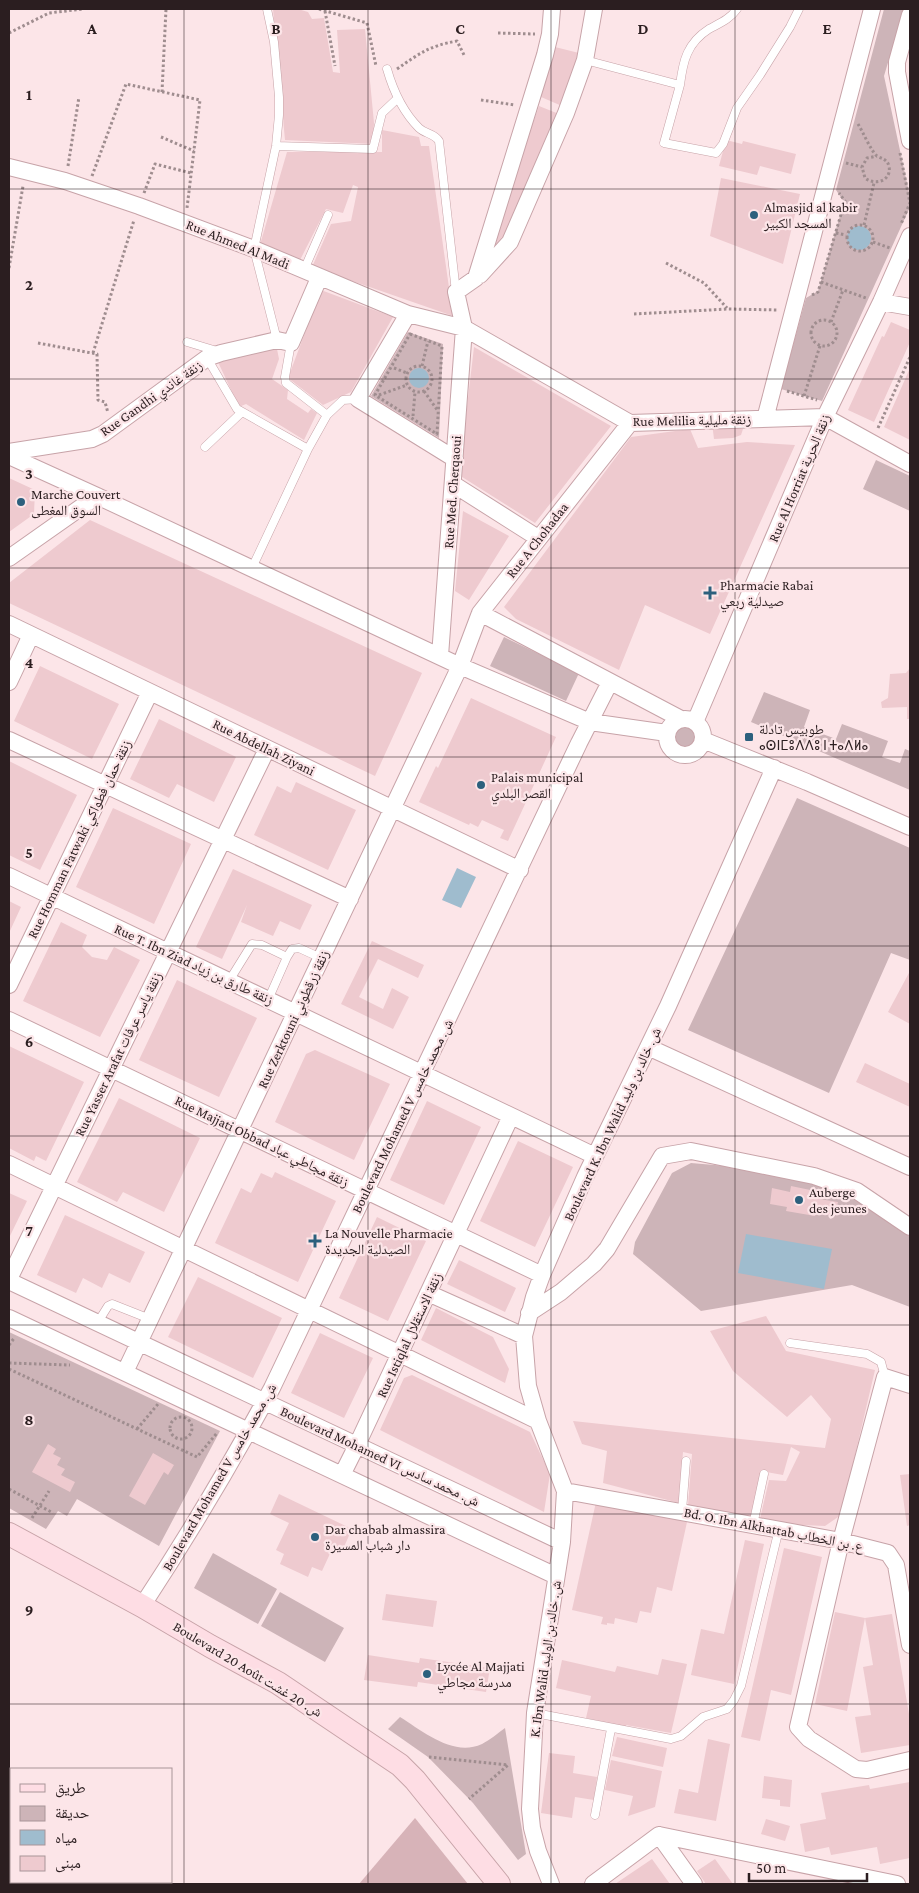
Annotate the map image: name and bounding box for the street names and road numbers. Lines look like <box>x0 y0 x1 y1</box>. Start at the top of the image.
street label: Rue Ahmed Al Madi <box>184 216 292 272</box>
street label: Rue Gandhi زنقة غاندي <box>97 357 207 442</box>
street label: Rue Melilia زنقة مليلية <box>633 411 751 430</box>
street label: Rue Al Horriat زنقة الحرية <box>765 412 834 545</box>
street label: Rue Med. Cherqaoui <box>440 435 464 549</box>
street label: Rue A Chohadaa <box>503 499 572 581</box>
street label: Rue Abdellah Ziyani <box>210 715 318 779</box>
street label: Rue Homman Fatwaki زنقة حمان فطواكي <box>24 737 137 942</box>
street label: Rue T. Ibn Ziad زنقة طارق بن زياد <box>112 920 276 1009</box>
street label: Rue Zerktouni زنقة زرقطوني <box>254 947 335 1092</box>
street label: Rue Yasser Arafat زنقة ياسر عرفات <box>71 969 166 1139</box>
street label: Boulevard Mohamed V ش. محمد خامس <box>348 1016 457 1216</box>
street label: Boulevard K. Ibn Walid ش. خالد بن وليد <box>560 1025 665 1224</box>
street label: Rue Majjati Obbad زنقة مجاطي عباد <box>171 1092 351 1193</box>
street label: Rue Istiqlal زنقة الاستقلال <box>373 1270 446 1401</box>
street label: Boulevard Mohamed V ش. محمد خامس <box>159 1380 280 1574</box>
street label: Boulevard Mohamed VI ش. محمد سادس <box>278 1403 482 1510</box>
street label: Bd. O. Ibn Alkhattab ع. بن الخطاب <box>682 1504 866 1556</box>
street label: K. Ibn Walid ش. خالد بن الوليد <box>526 1579 565 1739</box>
street label: Boulevard 20 Août ش. 20 غشت <box>170 1618 325 1721</box>

